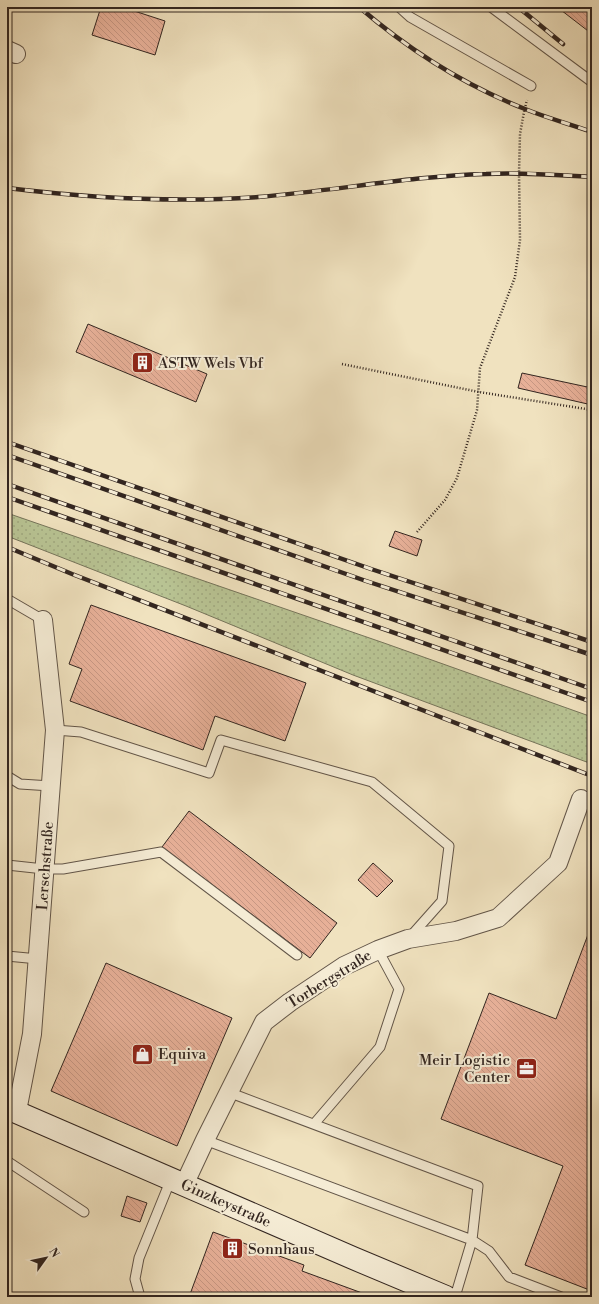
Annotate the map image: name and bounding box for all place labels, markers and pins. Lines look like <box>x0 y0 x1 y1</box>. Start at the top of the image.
building icon: ASTW Wels Vbf <box>129 350 155 376</box>
place label: ASTW Wels Vbf <box>157 354 264 373</box>
shop icon: Equiva <box>129 1041 155 1067</box>
place label: Equiva <box>158 1045 207 1064</box>
place label: Meir Logistic Center <box>419 1051 511 1087</box>
office icon: Meir Logistic Center <box>513 1056 539 1082</box>
building icon: Sonnhaus <box>220 1236 246 1262</box>
place label: Sonnhaus <box>248 1240 315 1259</box>

